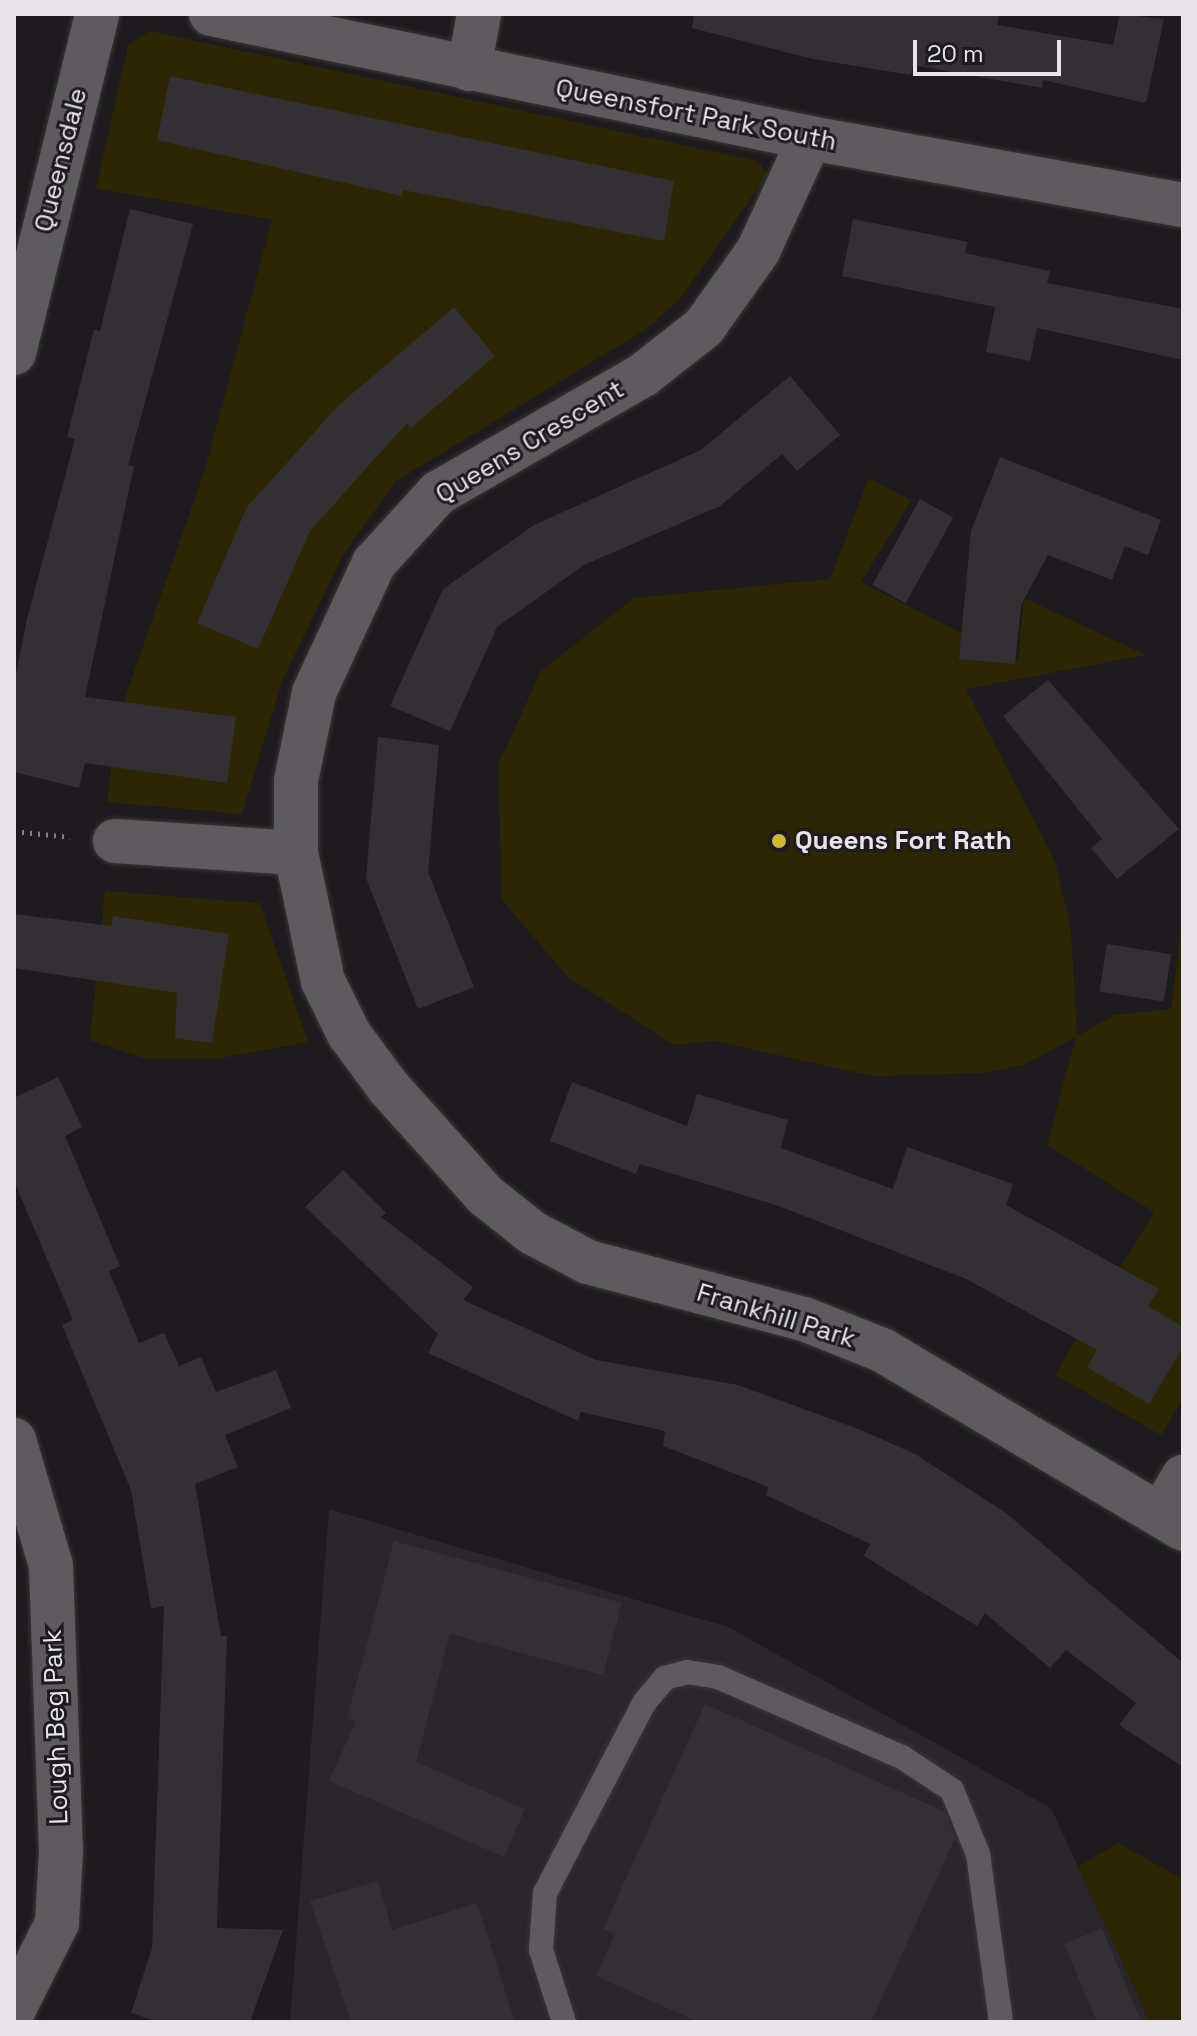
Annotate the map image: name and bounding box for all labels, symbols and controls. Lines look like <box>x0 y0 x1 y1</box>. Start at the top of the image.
scale bar <box>917 24 1065 74</box>
text: 20 m <box>927 38 984 69</box>
street label: Queensfort Park South <box>553 72 839 158</box>
street label: Queensdale <box>28 85 94 235</box>
street label: Queens Crescent <box>430 374 630 510</box>
place label: Queens Fort Rath <box>795 825 1012 857</box>
marker: Queens Fort Rath <box>770 832 788 850</box>
street label: Frankhill Park <box>693 1277 859 1355</box>
street label: Lough Beg Park <box>37 1629 75 1825</box>

